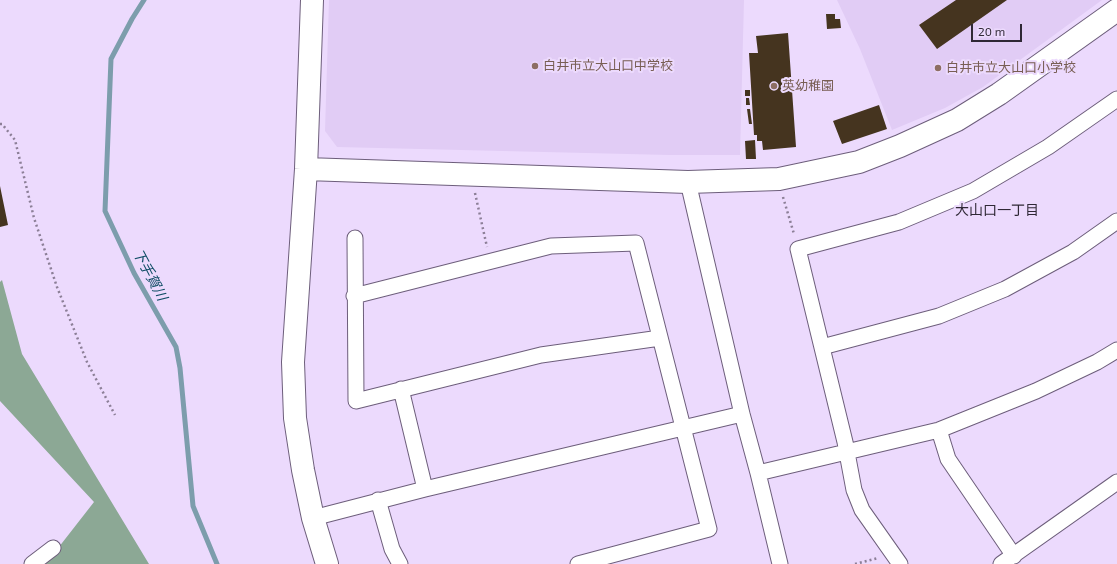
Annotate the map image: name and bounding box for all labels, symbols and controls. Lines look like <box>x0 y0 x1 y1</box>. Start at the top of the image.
scale bar <box>973 16 1024 42</box>
text: 20 m <box>978 24 1005 38</box>
place label: 白井市立大山口中学校 <box>543 58 673 74</box>
place label: 白井市立大山口小学校 <box>946 60 1076 76</box>
marker: 白井市立大山口中学校 <box>530 61 540 71</box>
marker: 白井市立大山口小学校 <box>933 63 943 73</box>
place label: 英幼稚園 <box>782 78 834 94</box>
marker: 英幼稚園 <box>769 81 779 91</box>
district label: 大山口一丁目 <box>955 202 1039 218</box>
water label: 下手賀川 <box>129 246 171 304</box>

